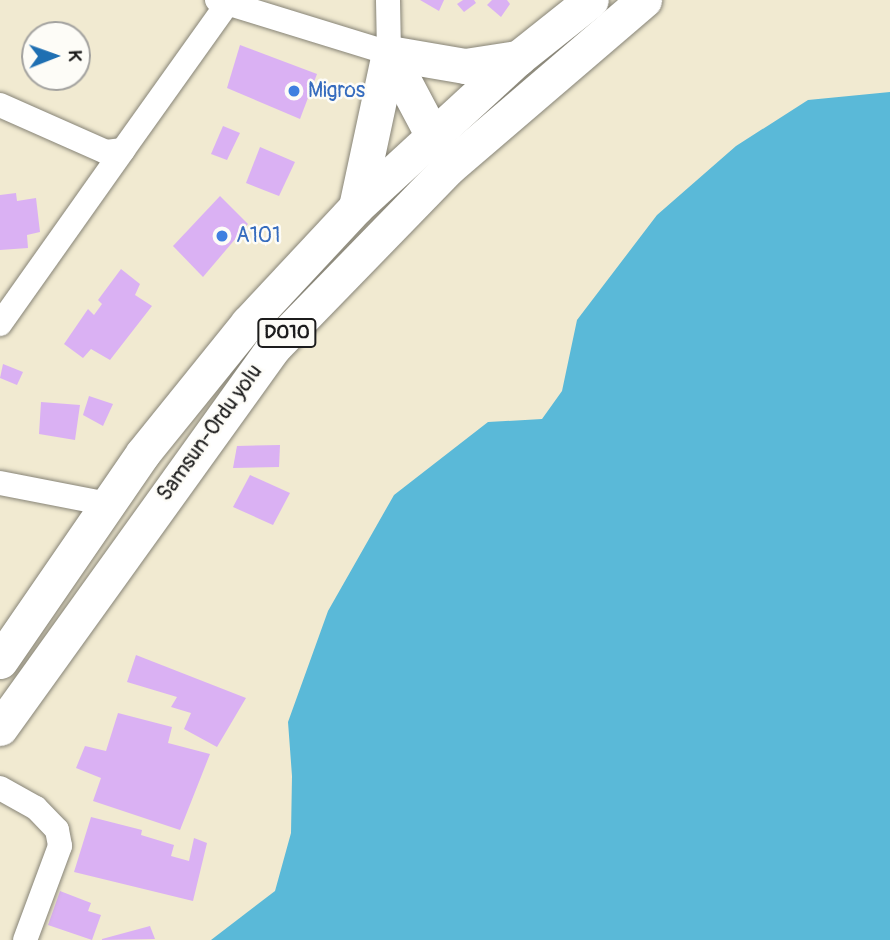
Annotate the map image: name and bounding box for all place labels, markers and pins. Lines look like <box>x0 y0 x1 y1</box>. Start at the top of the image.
place label: Migros <box>308 78 365 104</box>
marker: Migros <box>286 83 302 99</box>
place label: A101 <box>236 223 280 249</box>
marker: A101 <box>214 228 230 244</box>

